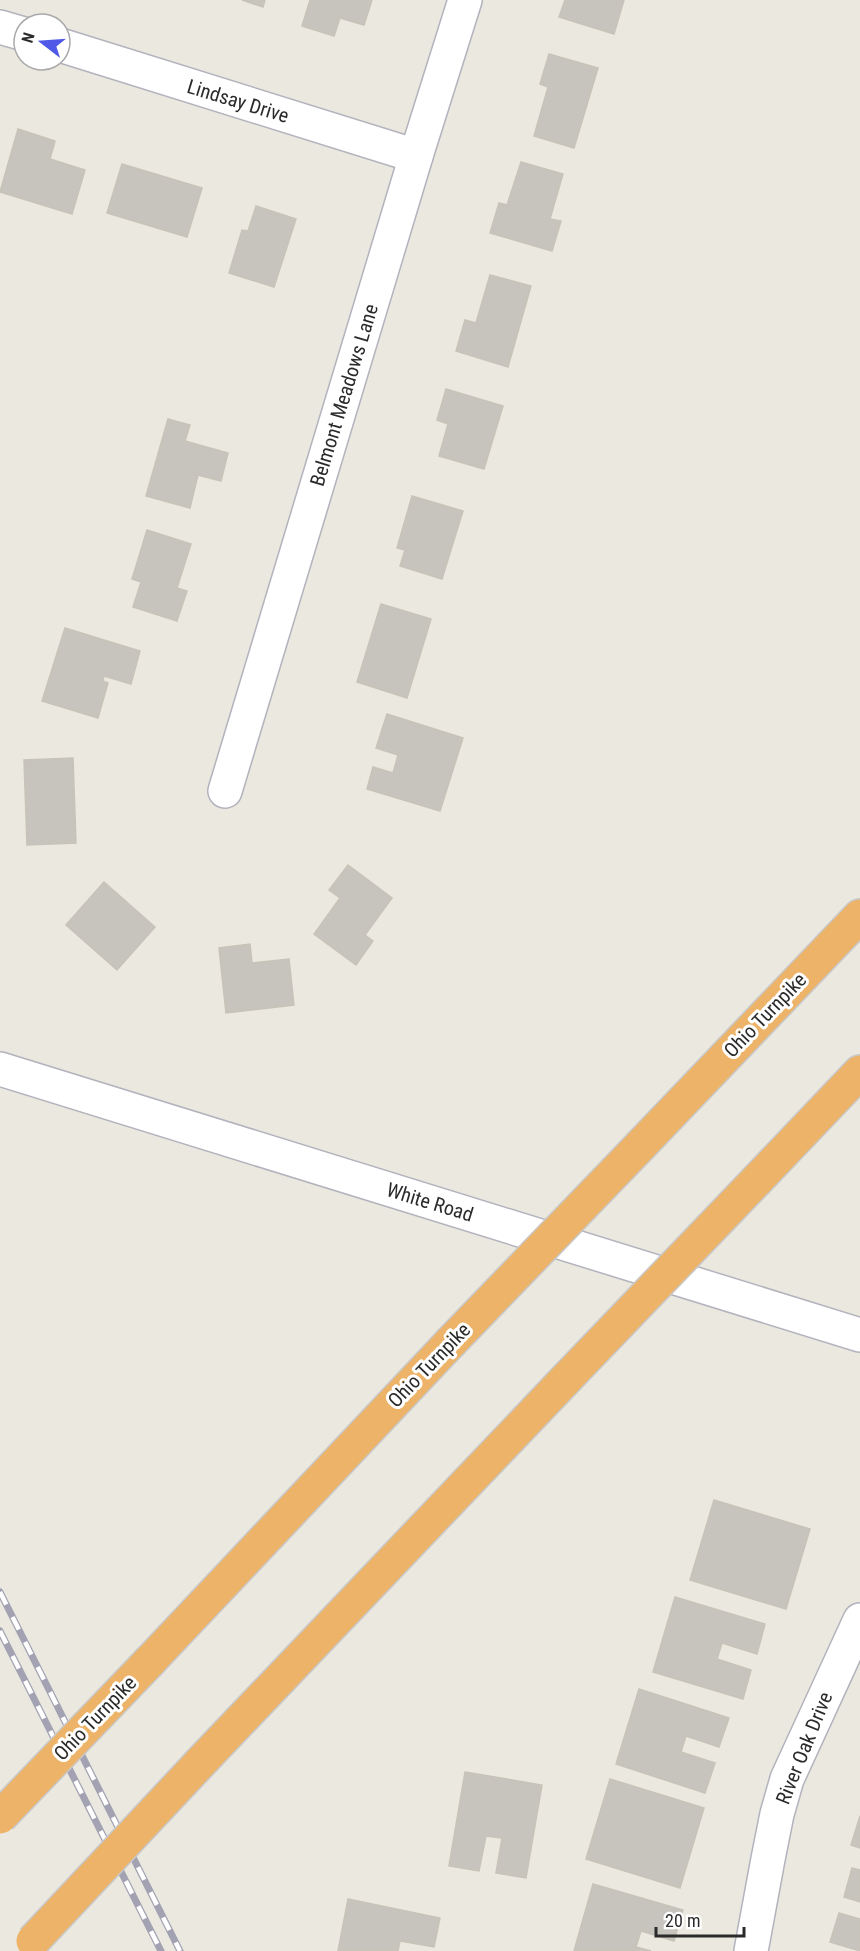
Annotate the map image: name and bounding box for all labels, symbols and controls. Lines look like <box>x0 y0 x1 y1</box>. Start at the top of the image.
north arrow <box>12 12 72 72</box>
text: N <box>18 30 39 45</box>
street label: Lindsay Drive <box>184 74 292 128</box>
street label: Belmont Meadows Lane <box>305 301 383 489</box>
street label: Ohio Turnpike <box>719 968 811 1062</box>
street label: White Road <box>384 1177 476 1227</box>
street label: Ohio Turnpike <box>383 1318 475 1412</box>
street label: Ohio Turnpike <box>49 1671 141 1765</box>
street label: River Oak Drive <box>771 1688 837 1808</box>
scale bar <box>656 1900 744 1938</box>
text: 20 m <box>665 1910 700 1931</box>

